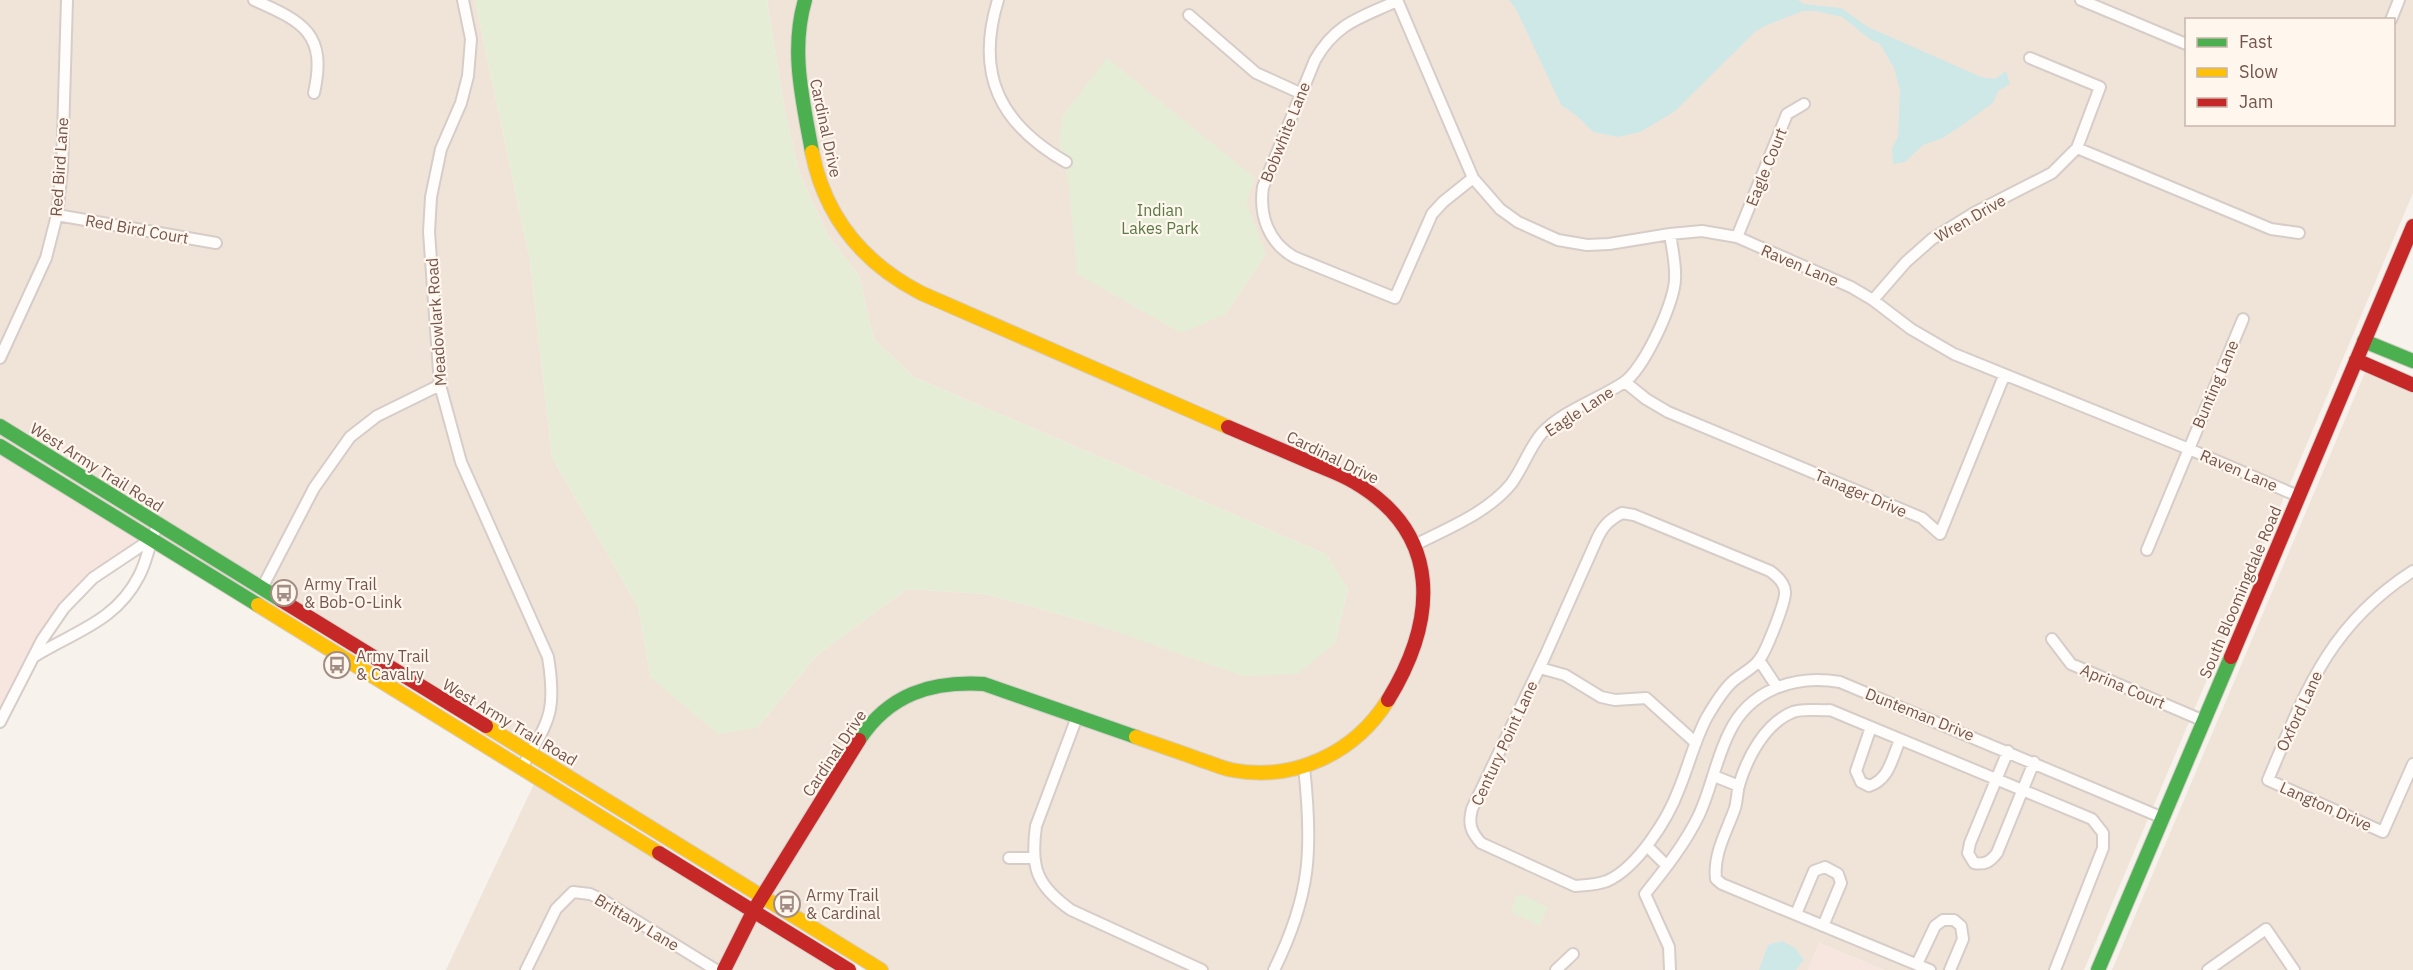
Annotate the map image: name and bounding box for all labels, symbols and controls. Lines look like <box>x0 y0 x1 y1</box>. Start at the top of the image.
legend <box>2185 18 2395 126</box>
text: Fast <box>2239 30 2273 53</box>
text: Slow <box>2239 60 2278 83</box>
street label: Cardinal Drive <box>806 77 846 179</box>
street label: Bobwhite Lane <box>1256 79 1314 185</box>
text: Jam <box>2239 90 2274 113</box>
street label: Red Bird Lane <box>46 116 72 217</box>
street label: Eagle Court <box>1741 125 1791 209</box>
street label: Wren Drive <box>1931 190 2009 246</box>
park label: Indian Lakes Park <box>1121 200 1199 238</box>
street label: Red Bird Court <box>84 210 190 248</box>
street label: Raven Lane <box>1758 240 1842 290</box>
street label: Meadowlark Road <box>422 257 450 387</box>
street label: Bunting Lane <box>2187 337 2243 431</box>
street label: Eagle Lane <box>1541 381 1617 441</box>
street label: West Army Trail Road <box>27 418 167 516</box>
street label: Cardinal Drive <box>1283 426 1383 488</box>
street label: Raven Lane <box>2197 445 2281 495</box>
street label: Tanager Drive <box>1812 465 1910 521</box>
street label: South Bloomingdale Road <box>2195 503 2285 681</box>
place label: Army Trail & Bob-O-Link <box>304 574 402 612</box>
bus stop icon: Army Trail & Bob-O-Link <box>269 578 299 608</box>
place label: Army Trail & Cavalry <box>356 646 429 684</box>
bus stop icon: Army Trail & Cavalry <box>322 650 352 680</box>
street label: Aprina Court <box>2078 659 2168 713</box>
street label: Oxford Lane <box>2272 667 2326 755</box>
street label: West Army Trail Road <box>439 674 581 770</box>
street label: Century Point Lane <box>1466 677 1542 809</box>
street label: Dunteman Drive <box>1863 683 1978 745</box>
street label: Cardinal Drive <box>798 706 870 800</box>
street label: Langton Drive <box>2277 777 2375 835</box>
place label: Army Trail & Cardinal <box>806 885 880 923</box>
street label: Brittany Lane <box>591 889 683 955</box>
bus stop icon: Army Trail & Cardinal <box>772 889 802 919</box>

